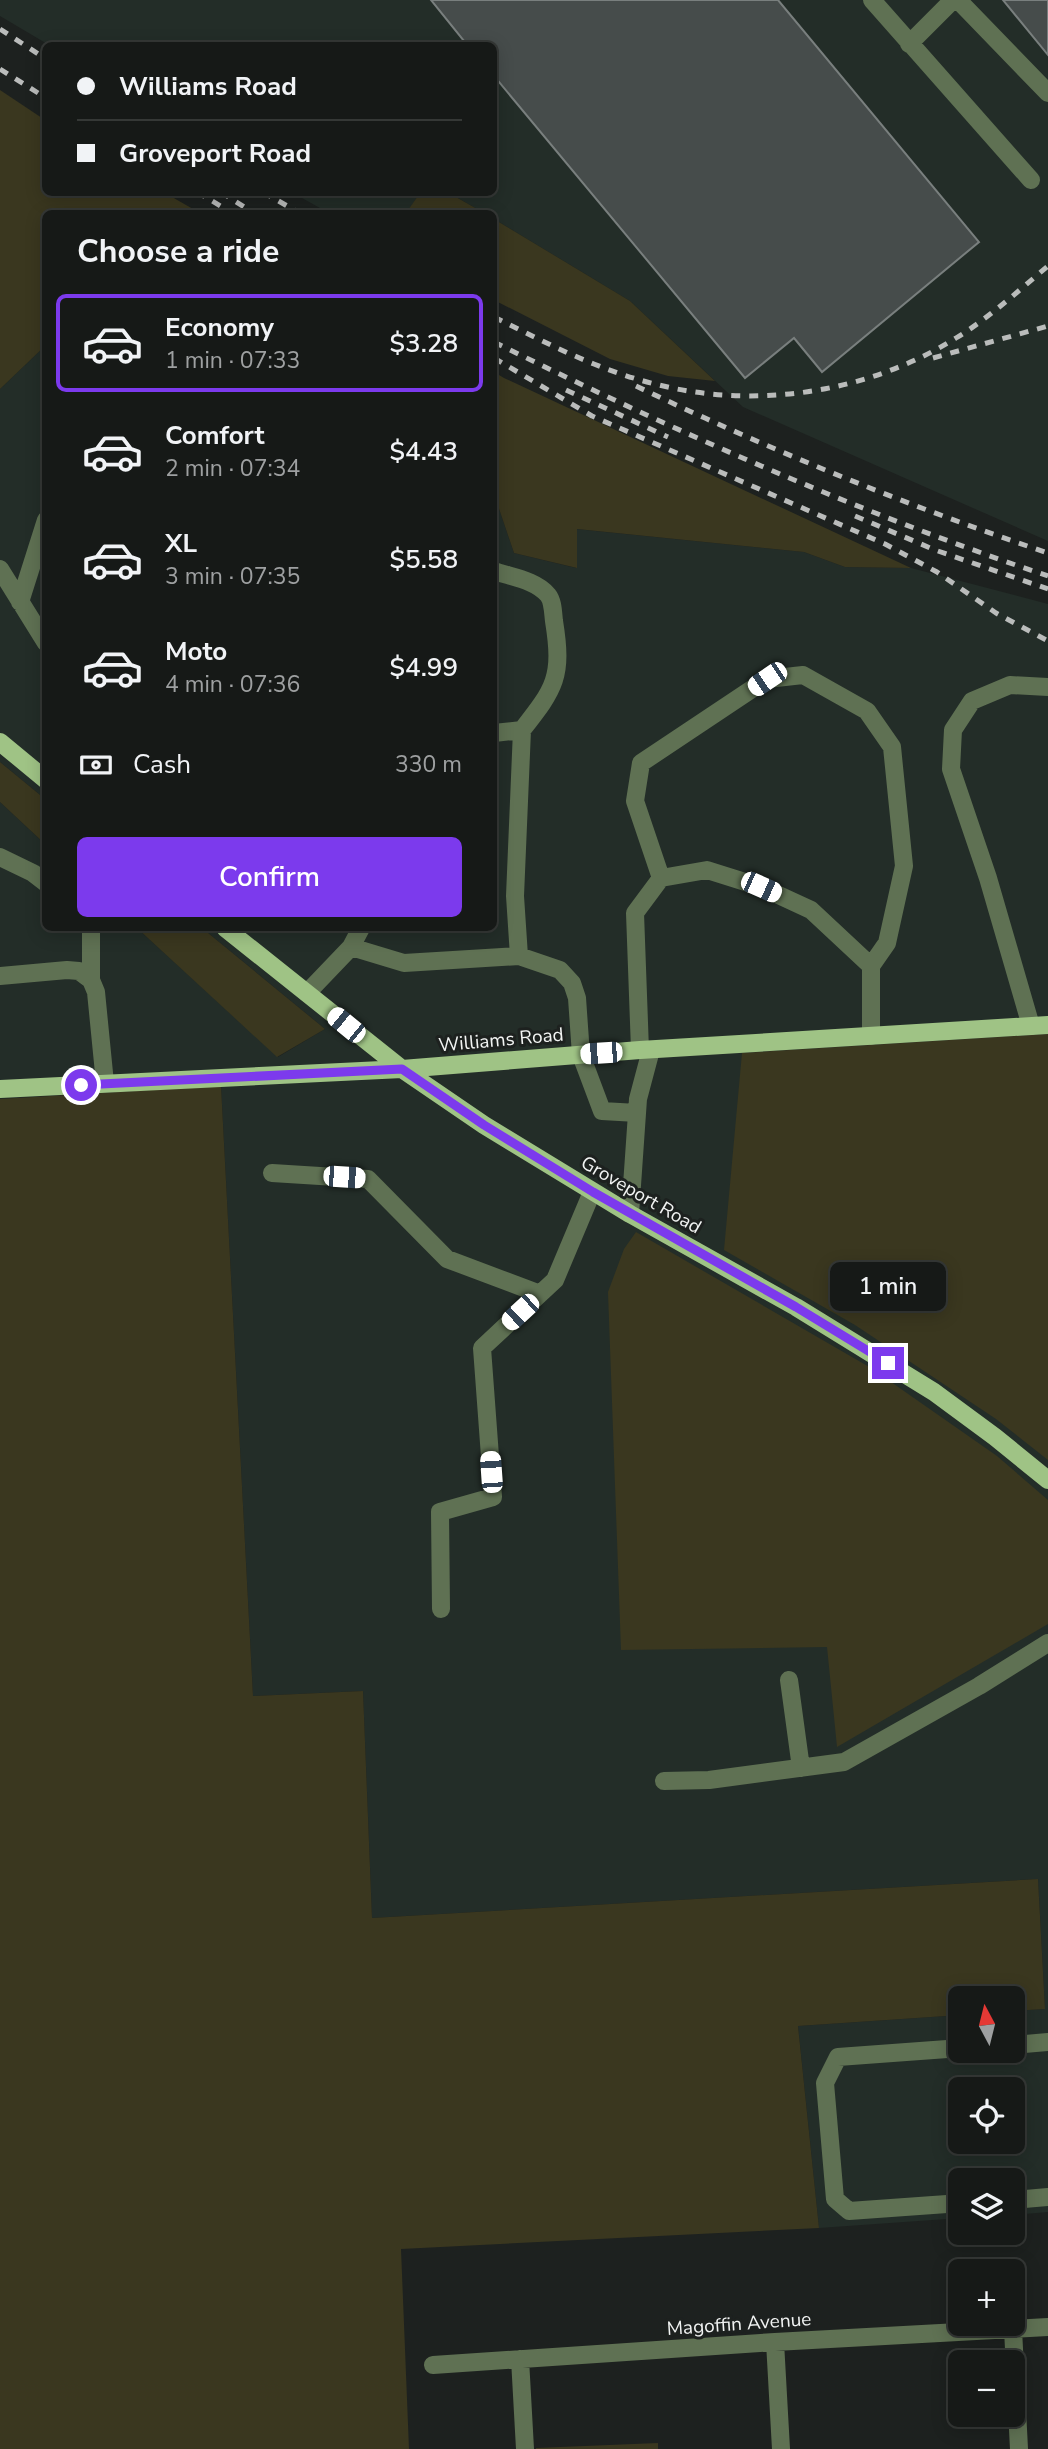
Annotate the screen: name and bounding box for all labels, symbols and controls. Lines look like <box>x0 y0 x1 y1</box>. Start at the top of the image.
text: Williams Road <box>119 69 297 104</box>
text: Groveport Road <box>119 136 311 171</box>
text: Choose a ride <box>77 230 279 273</box>
text: Economy <box>165 310 274 345</box>
icon: car <box>81 312 144 375</box>
text: $3.28 <box>389 326 458 361</box>
text: 1 min · 07:33 <box>165 345 300 376</box>
text: Comfort <box>165 418 265 453</box>
icon: car <box>81 420 144 483</box>
text: $4.43 <box>389 434 458 469</box>
text: 2 min · 07:34 <box>165 453 300 484</box>
text: XL <box>165 526 197 561</box>
icon: car <box>81 528 144 591</box>
text: $5.58 <box>389 542 458 577</box>
text: 3 min · 07:35 <box>165 561 300 592</box>
text: Moto <box>165 634 227 669</box>
icon: car <box>81 636 144 699</box>
text: $4.99 <box>389 650 458 685</box>
car <box>744 659 791 699</box>
text: 4 min · 07:36 <box>165 669 300 700</box>
icon: cash <box>77 746 115 784</box>
text: Cash <box>133 747 191 782</box>
text: 330 m <box>395 749 462 780</box>
button: Confirm <box>77 837 462 917</box>
car <box>738 869 785 905</box>
car <box>324 1004 369 1046</box>
street label: Williams Road <box>437 1022 565 1058</box>
car <box>580 1041 623 1065</box>
route start <box>65 1069 97 1101</box>
street label: Groveport Road <box>576 1150 706 1240</box>
car <box>323 1165 366 1189</box>
callout: 1 min <box>830 1262 946 1310</box>
text: 1 min <box>859 1271 917 1302</box>
car <box>498 1290 543 1334</box>
route end <box>872 1347 904 1379</box>
car <box>480 1450 503 1494</box>
north arrow <box>948 1986 1026 2063</box>
map controls <box>948 1986 1025 2427</box>
button: locate <box>948 2077 1025 2154</box>
button: layers <box>948 2168 1025 2245</box>
button: + <box>948 2259 1025 2336</box>
street label: Magoffin Avenue <box>666 2306 812 2342</box>
button: − <box>948 2350 1025 2427</box>

